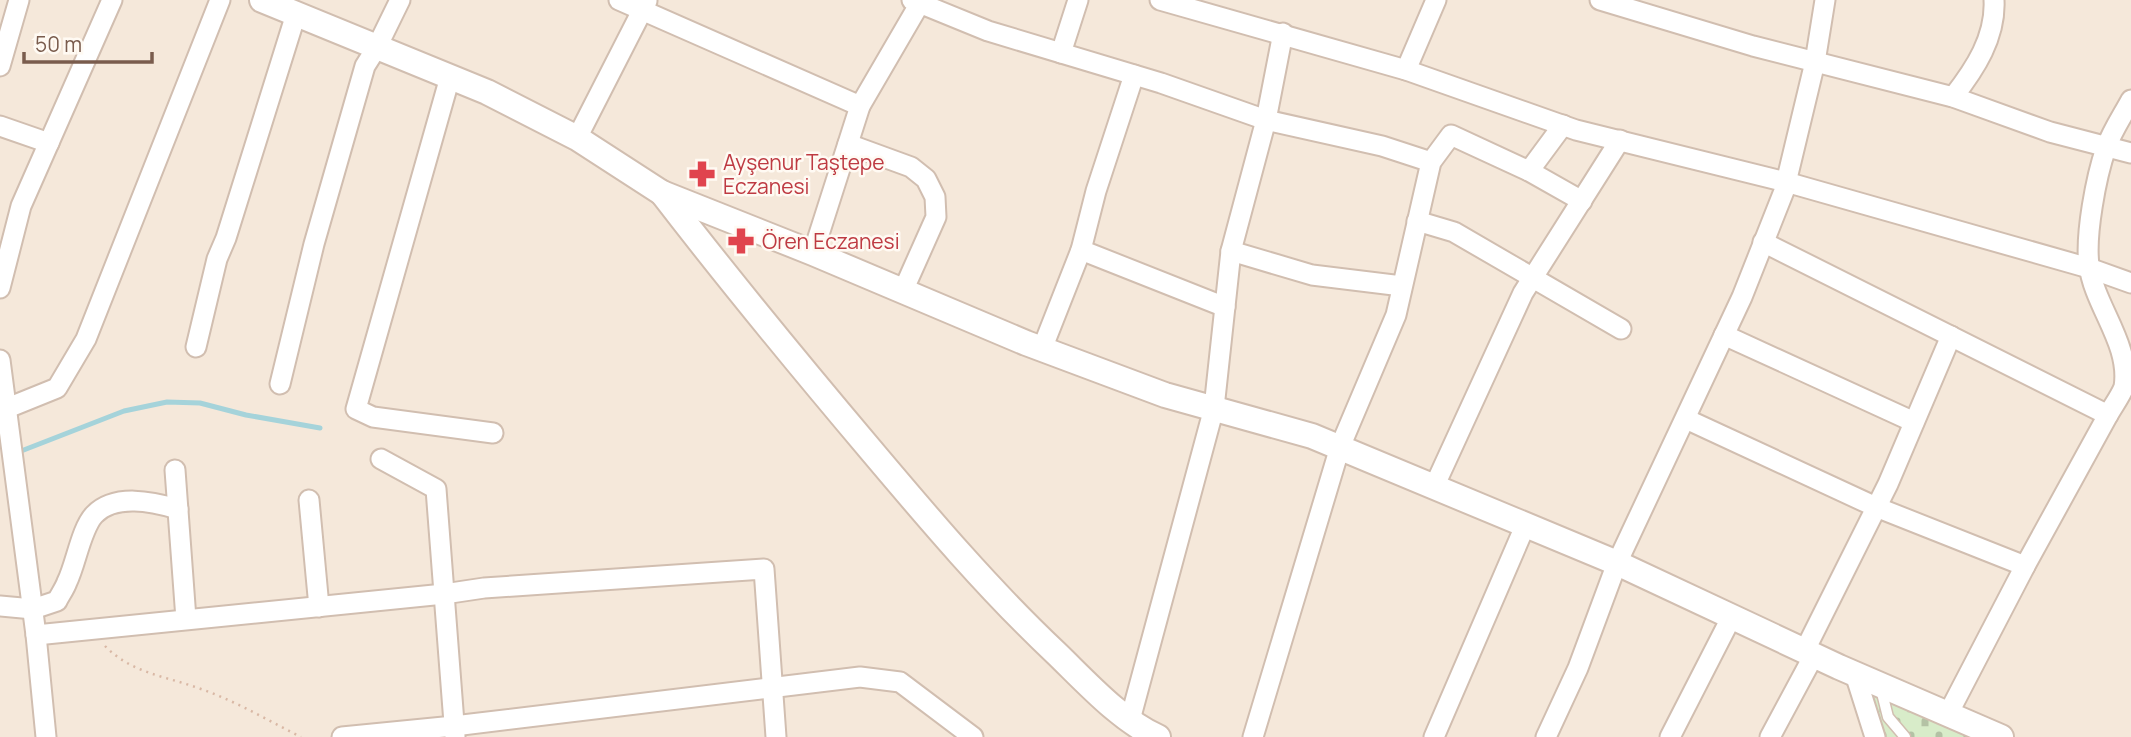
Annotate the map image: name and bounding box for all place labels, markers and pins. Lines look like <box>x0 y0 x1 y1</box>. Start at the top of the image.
place label: Ayşenur Taştepe Eczanesi <box>723 148 884 200</box>
pharmacy icon: Ayşenur Taştepe Eczanesi <box>687 159 717 189</box>
pharmacy icon: Ören Eczanesi <box>726 226 756 256</box>
place label: Ören Eczanesi <box>762 227 900 255</box>

